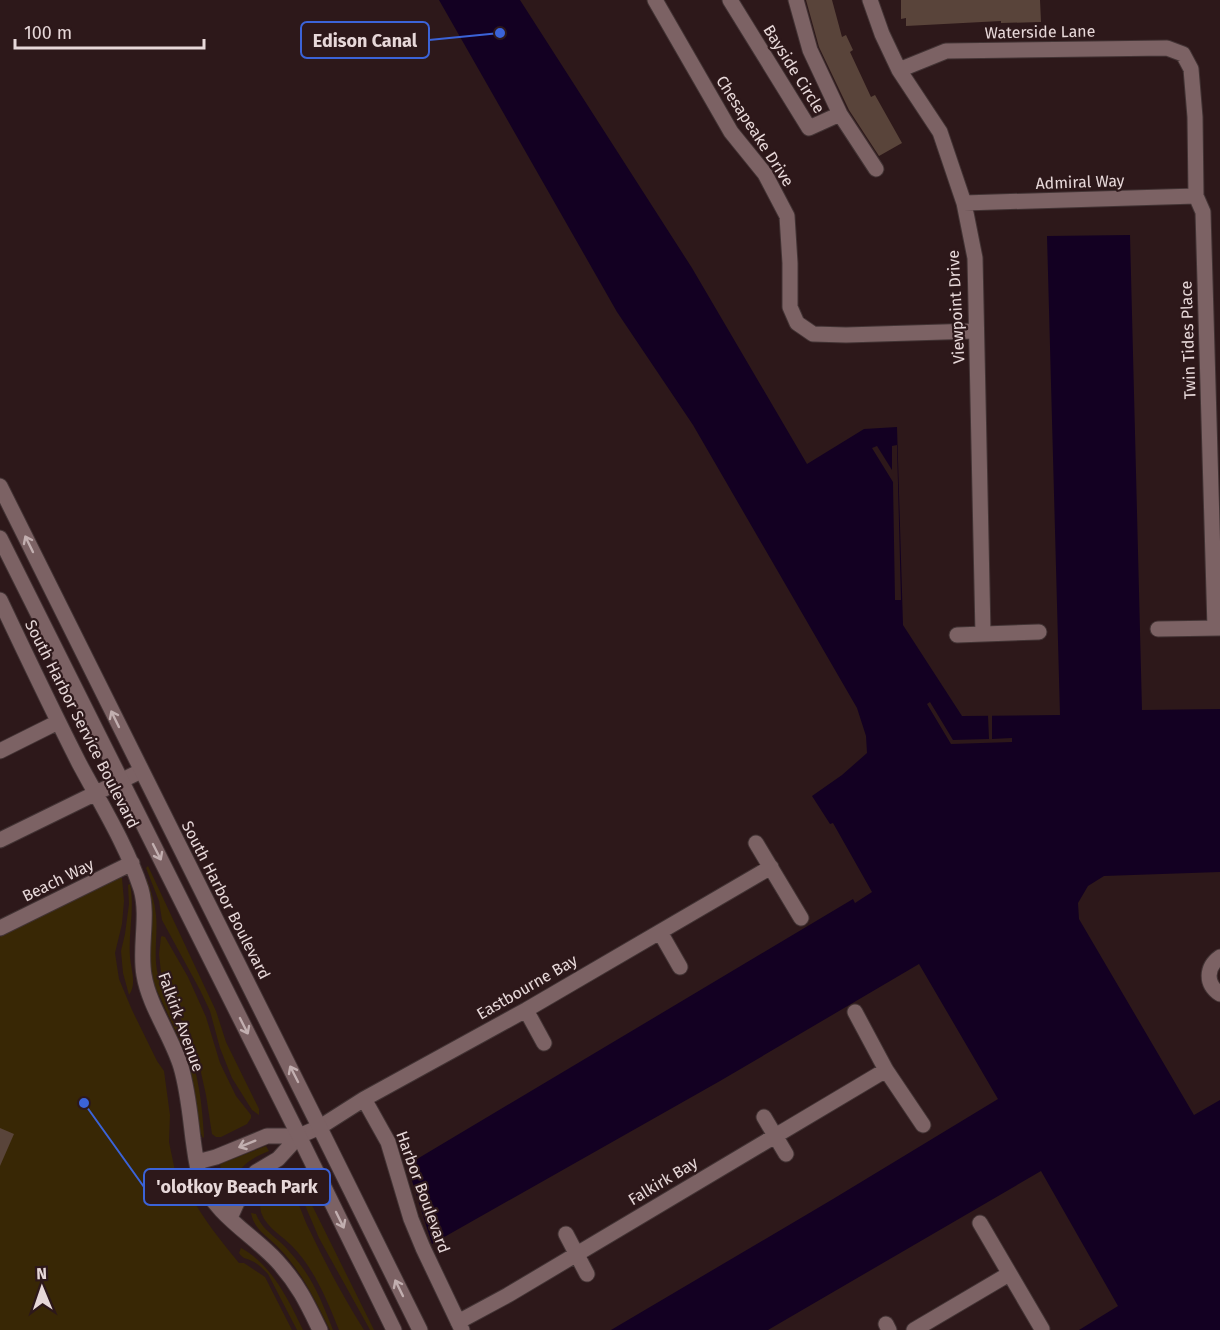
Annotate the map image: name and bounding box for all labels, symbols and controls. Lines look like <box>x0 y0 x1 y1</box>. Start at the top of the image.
scale bar <box>15 12 204 50</box>
street label: Bayside Circle <box>759 21 829 117</box>
text: 100 m <box>24 22 72 44</box>
callout: Edison Canal <box>301 22 429 58</box>
street label: Waterside Lane <box>984 22 1096 42</box>
text: Edison Canal <box>313 30 418 52</box>
street label: Chesapeake Drive <box>712 72 798 190</box>
street label: Admiral Way <box>1035 171 1125 193</box>
street label: Viewpoint Drive <box>944 250 968 364</box>
street label: Twin Tides Place <box>1176 280 1200 400</box>
one-way arrow <box>23 536 34 554</box>
street label: South Harbor Service Boulevard <box>21 617 143 831</box>
one-way arrow <box>109 710 121 728</box>
street label: South Harbor Boulevard <box>178 818 274 982</box>
one-way arrow <box>151 843 163 860</box>
street label: Beach Way <box>19 854 97 905</box>
street label: Eastbourne Bay <box>473 950 581 1023</box>
street label: Falkirk Avenue <box>154 970 208 1074</box>
one-way arrow <box>239 1017 251 1035</box>
one-way arrow <box>287 1066 299 1084</box>
street label: Harbor Boulevard <box>392 1128 454 1256</box>
one-way arrow <box>238 1139 257 1150</box>
street label: Falkirk Bay <box>625 1153 701 1209</box>
callout: 'olołkoy Beach Park <box>144 1169 330 1205</box>
text: 'olołkoy Beach Park <box>156 1176 319 1198</box>
one-way arrow <box>335 1210 347 1228</box>
north arrow <box>12 1258 72 1318</box>
text: N <box>36 1264 47 1283</box>
one-way arrow <box>393 1279 404 1297</box>

